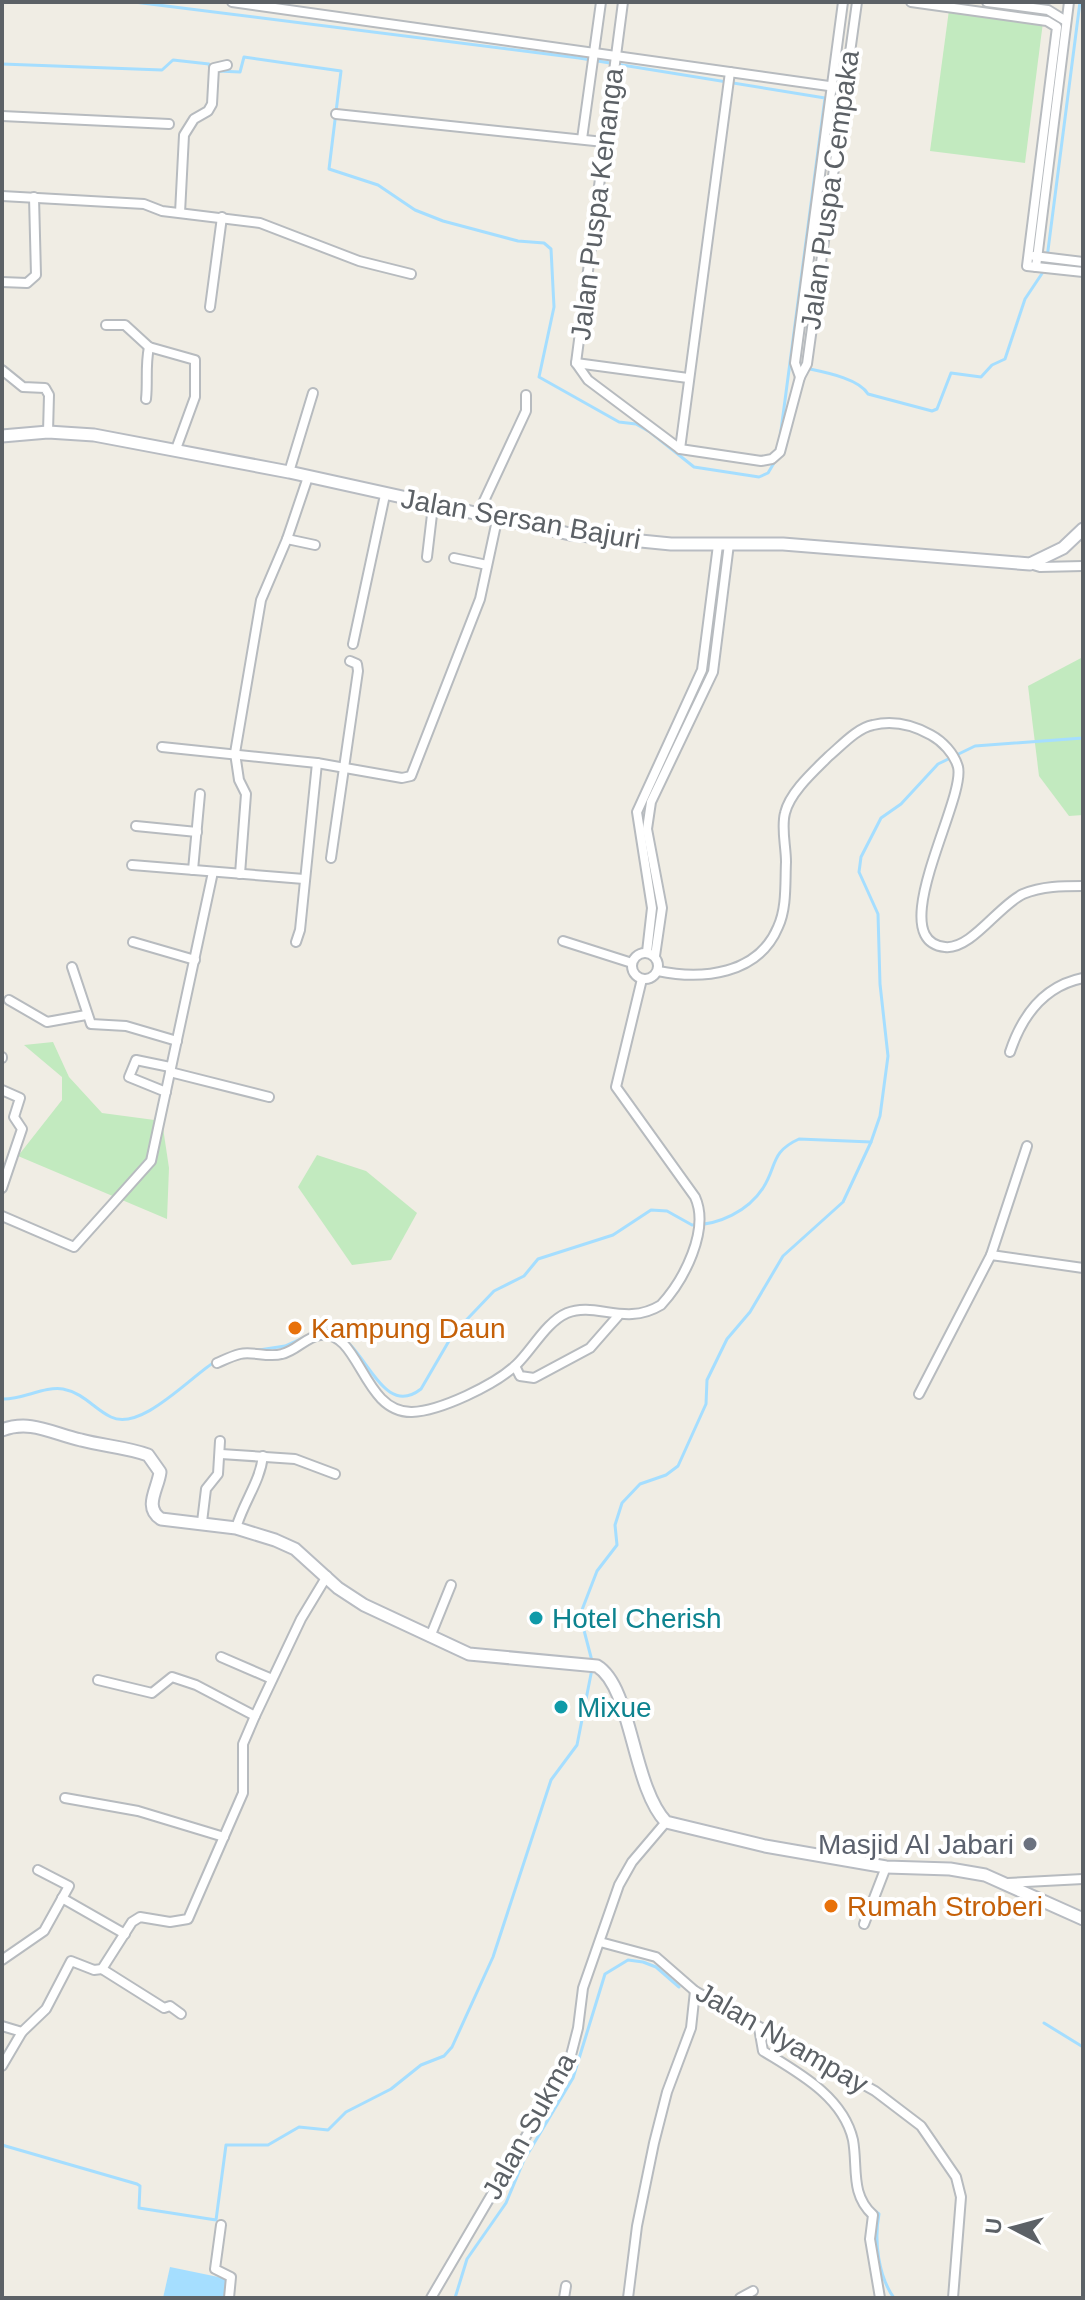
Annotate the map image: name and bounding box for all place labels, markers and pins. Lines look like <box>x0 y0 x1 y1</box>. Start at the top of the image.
place label: Kampung Daun <box>311 1313 506 1344</box>
marker: Kampung Daun <box>286 1319 304 1337</box>
place label: Hotel Cherish <box>552 1603 722 1634</box>
marker: Hotel Cherish <box>527 1609 545 1627</box>
place label: Mixue <box>577 1692 652 1723</box>
marker: Mixue <box>552 1698 570 1716</box>
place label: Masjid Al Jabari <box>818 1829 1014 1860</box>
marker: Masjid Al Jabari <box>1021 1835 1039 1853</box>
place label: Rumah Stroberi <box>847 1891 1043 1922</box>
marker: Rumah Stroberi <box>822 1897 840 1915</box>

